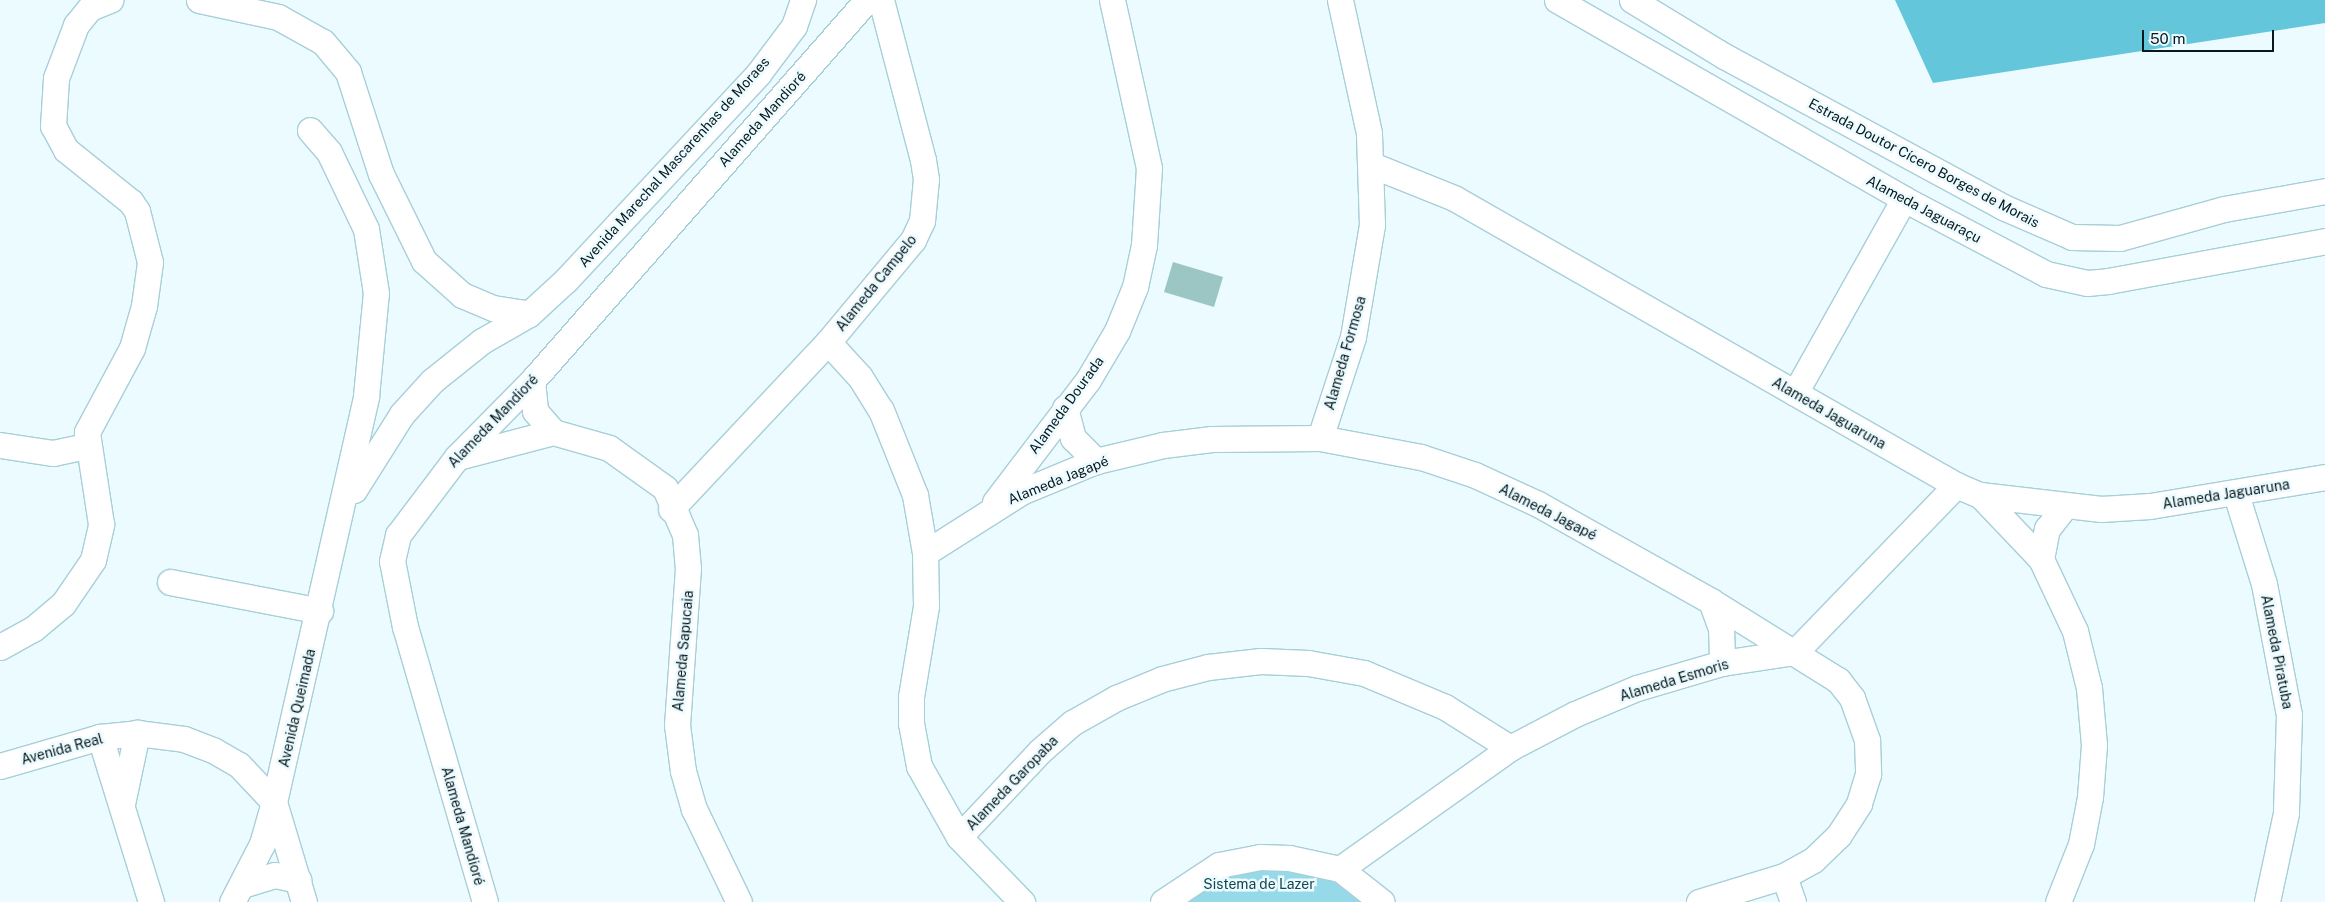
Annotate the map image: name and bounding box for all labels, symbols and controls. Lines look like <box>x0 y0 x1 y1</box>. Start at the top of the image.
scale bar <box>2145 20 2278 52</box>
text: 50 m <box>2150 30 2185 47</box>
street label: Avenida Marechal Mascarenhas de Moraes <box>575 53 773 271</box>
street label: Alameda Mandioré <box>715 68 809 170</box>
street label: Estrada Doutor Cícero Borges de Morais <box>1806 95 2042 231</box>
street label: Alameda Jaguaraçu <box>1864 172 1984 246</box>
street label: Alameda Campelo <box>832 232 920 334</box>
street label: Alameda Formosa <box>1321 294 1369 412</box>
street label: Alameda Dourada <box>1025 353 1107 457</box>
street label: Alameda Mandioré <box>444 371 542 471</box>
street label: Alameda Jaguaruna <box>1769 374 1889 452</box>
street label: Alameda Jagapé <box>1005 452 1111 508</box>
street label: Alameda Jaguaruna <box>2161 476 2291 512</box>
street label: Alameda Jagapé <box>1496 480 1600 544</box>
street label: Alameda Sapucaia <box>669 590 697 712</box>
street label: Alameda Piratuba <box>2258 593 2296 711</box>
street label: Avenida Queimada <box>275 647 319 769</box>
street label: Alameda Esmoris <box>1617 655 1731 705</box>
street label: Avenida Real <box>19 730 105 768</box>
street label: Alameda Garopaba <box>963 732 1061 834</box>
street label: Alameda Mandioré <box>438 765 488 887</box>
park label: Sistema de Lazer <box>1203 876 1315 892</box>

